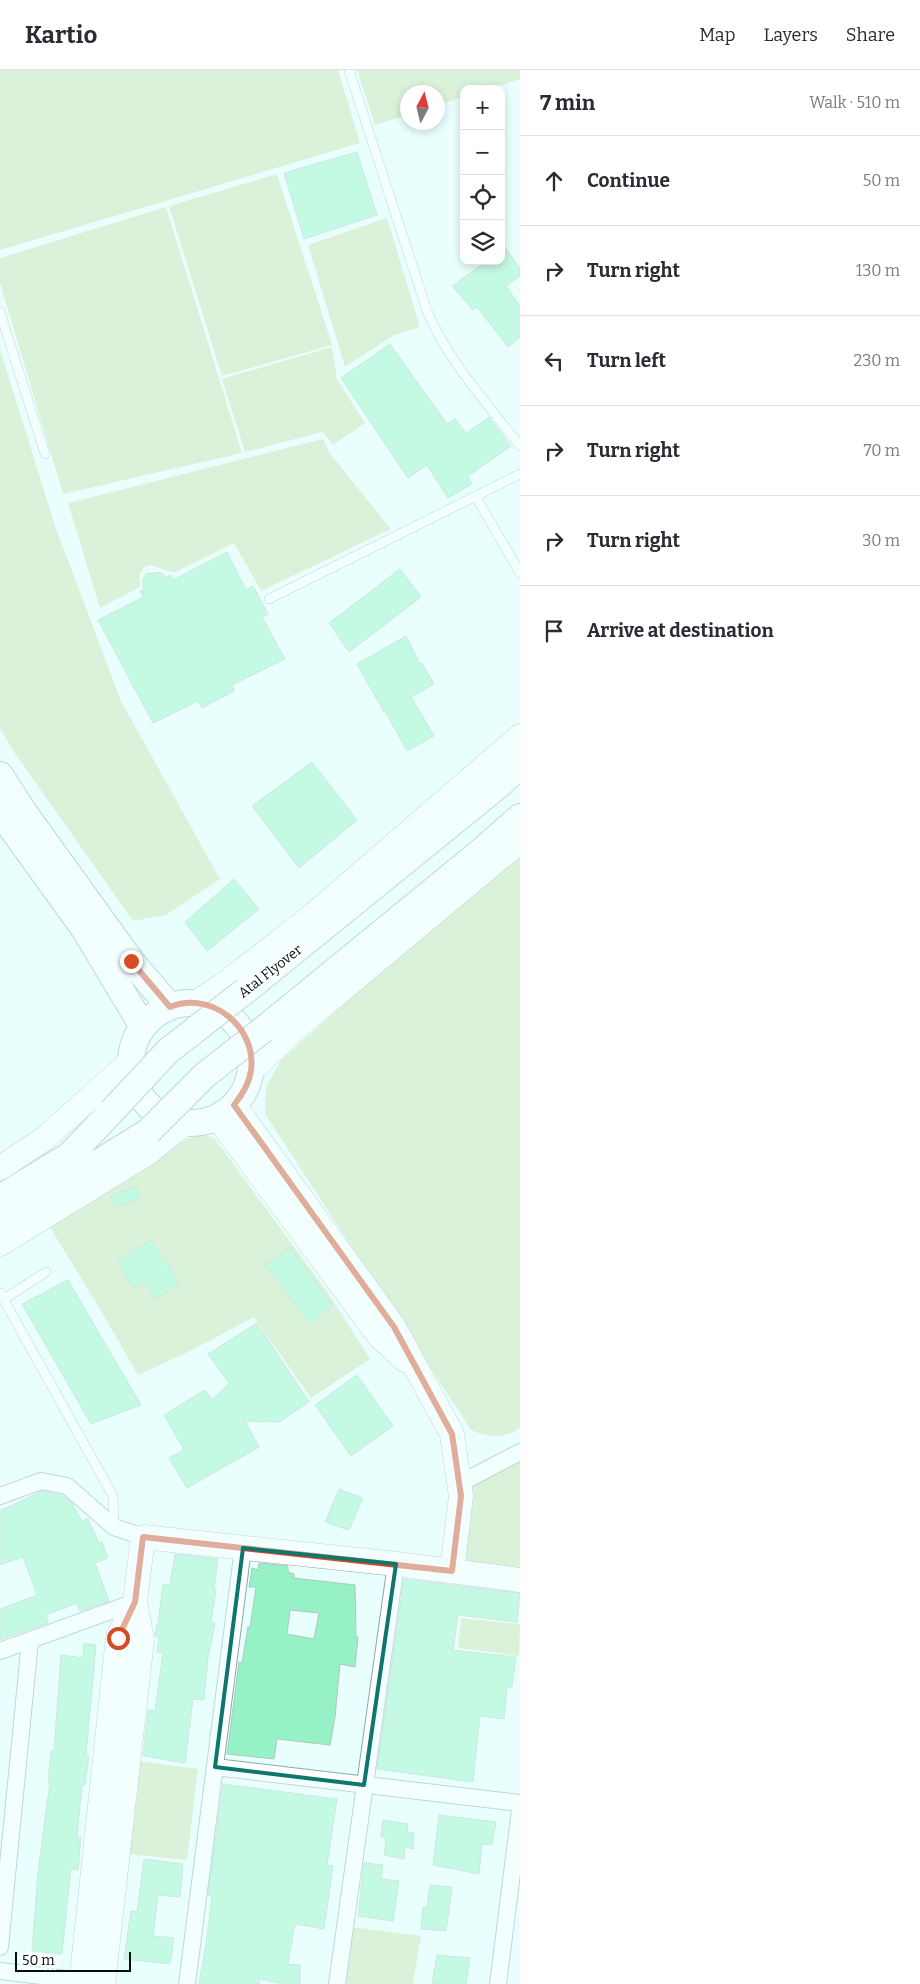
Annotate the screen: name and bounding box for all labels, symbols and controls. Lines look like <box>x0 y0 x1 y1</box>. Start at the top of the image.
text: Kartio <box>25 21 97 49</box>
text: Map <box>699 24 735 46</box>
text: Layers <box>763 24 818 46</box>
text: Share <box>846 24 895 46</box>
north arrow <box>400 85 445 130</box>
map controls <box>460 85 505 265</box>
button: + <box>460 85 505 130</box>
text: 7 min <box>540 90 595 116</box>
text: Walk · 510 m <box>809 93 900 112</box>
button: − <box>460 130 505 175</box>
icon: ahead <box>540 167 568 195</box>
text: Continue <box>587 169 670 192</box>
text: 50 m <box>863 171 900 190</box>
button: locate <box>460 175 505 220</box>
button: layers <box>460 220 505 265</box>
icon: right <box>540 257 568 285</box>
text: Turn right <box>587 259 680 282</box>
text: 130 m <box>856 261 900 280</box>
icon: left <box>540 347 568 375</box>
text: Turn left <box>587 349 666 372</box>
text: 230 m <box>853 351 900 370</box>
icon: right <box>540 437 568 465</box>
text: Turn right <box>587 439 680 462</box>
text: 70 m <box>864 441 900 460</box>
icon: right <box>540 527 568 555</box>
text: Turn right <box>587 529 680 552</box>
text: 30 m <box>862 531 900 550</box>
icon: arrive <box>540 617 568 645</box>
text: Arrive at destination <box>587 619 774 642</box>
street label: Atal Flyover <box>235 941 306 1002</box>
route end <box>120 950 143 973</box>
route start <box>107 1627 130 1650</box>
scale bar <box>15 1949 131 1972</box>
text: 50 m <box>22 1952 55 1969</box>

